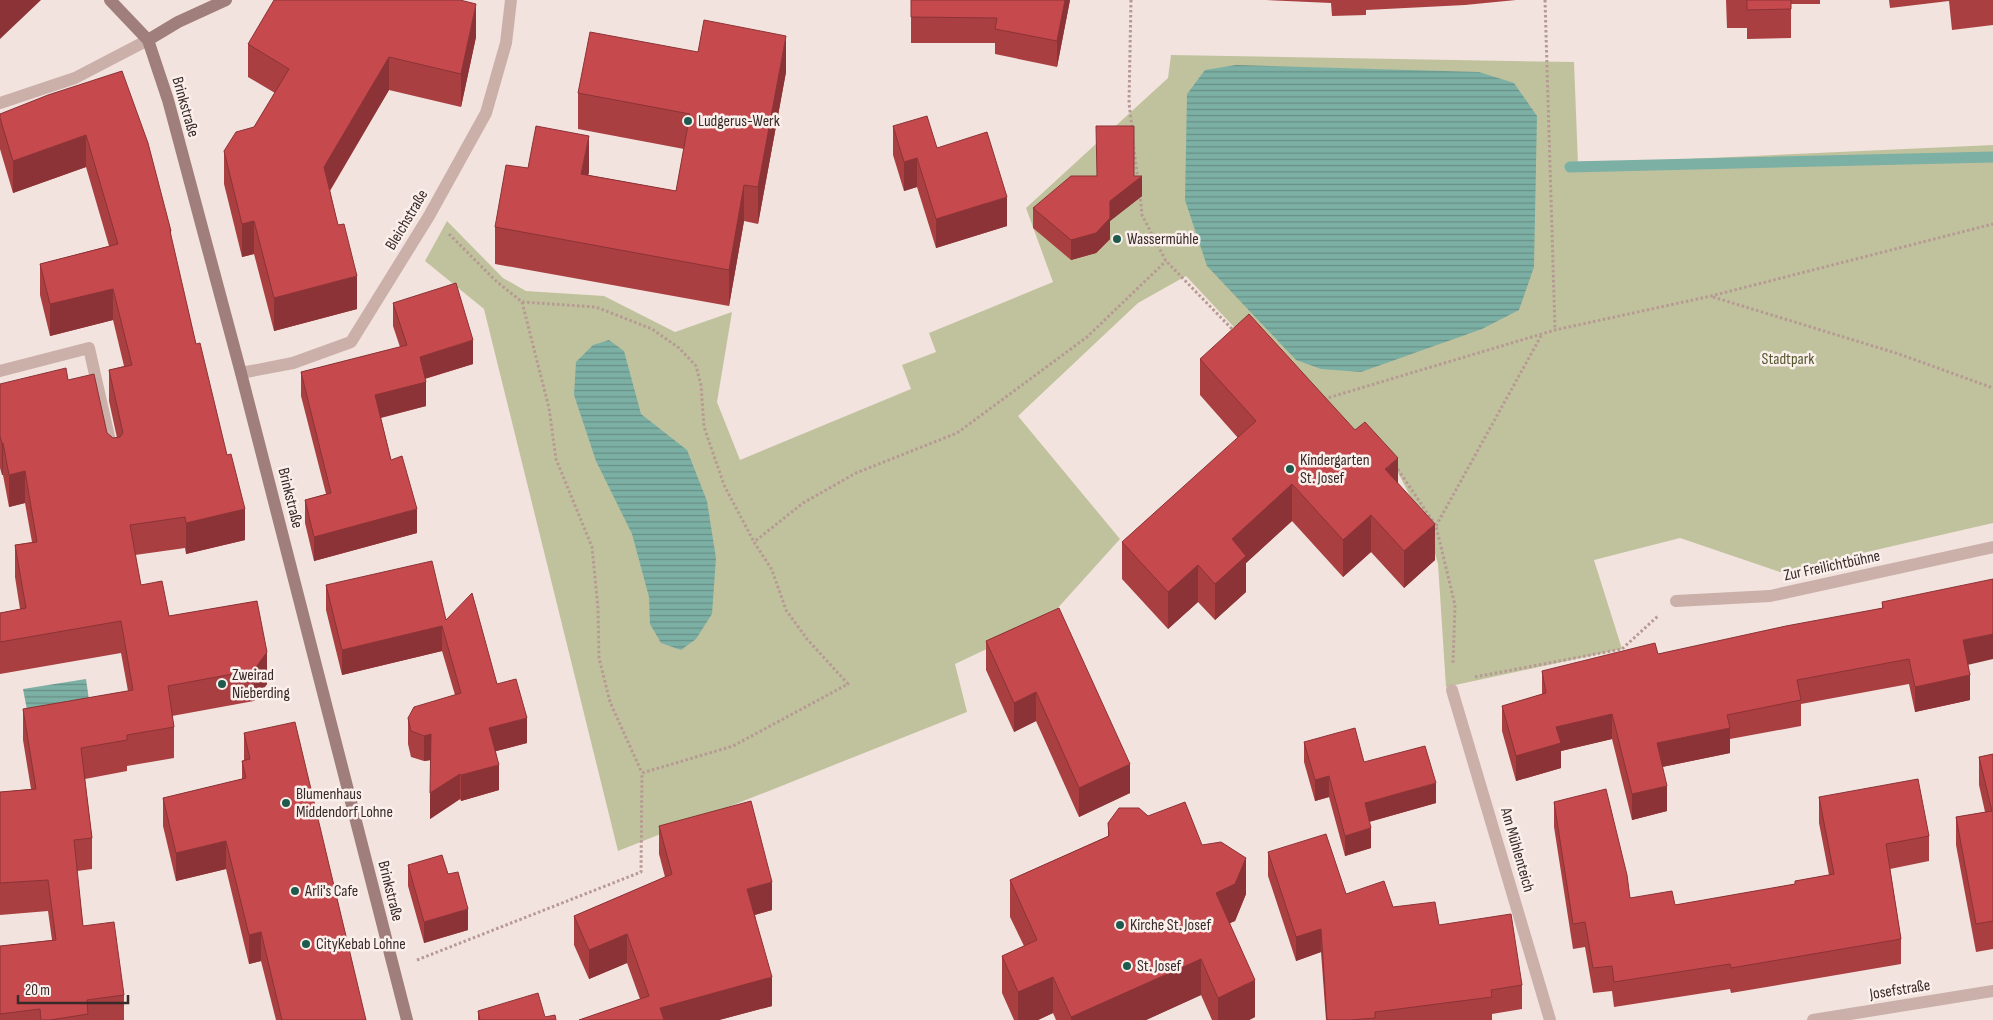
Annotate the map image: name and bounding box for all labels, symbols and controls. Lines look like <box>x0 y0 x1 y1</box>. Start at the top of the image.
street label: Brinkstraße <box>167 75 203 139</box>
place label: Ludgerus-Werk <box>698 112 780 131</box>
marker: Ludgerus-Werk <box>682 115 694 127</box>
street label: Bleichstraße <box>382 186 432 254</box>
place label: Wassermühle <box>1127 230 1199 249</box>
marker: Wassermühle <box>1111 233 1123 245</box>
park label: Stadtpark <box>1762 350 1814 369</box>
place label: Kindergarten St. Josef <box>1300 451 1370 488</box>
marker: Kindergarten St. Josef <box>1284 463 1296 475</box>
street label: Brinkstraße <box>273 466 307 530</box>
street label: Zur Freilichtbühne <box>1782 547 1882 585</box>
place label: Zweirad Nieberding <box>232 666 290 703</box>
marker: Zweirad Nieberding <box>216 678 228 690</box>
place label: Blumenhaus Middendorf Lohne <box>296 785 393 822</box>
marker: Blumenhaus Middendorf Lohne <box>280 797 292 809</box>
street label: Am Mühlenteich <box>1496 805 1538 894</box>
street label: Brinkstraße <box>373 859 407 923</box>
place label: Arli's Cafe <box>304 882 358 901</box>
marker: Arli's Cafe <box>289 885 301 897</box>
place label: Kirche St. Josef <box>1130 916 1211 935</box>
marker: Kirche St. Josef <box>1114 919 1126 931</box>
place label: CityKebab Lohne <box>316 935 406 954</box>
marker: CityKebab Lohne <box>300 938 312 950</box>
place label: St. Josef <box>1137 957 1182 976</box>
marker: St. Josef <box>1121 960 1133 972</box>
scale bar <box>18 972 128 1004</box>
street label: Josefstraße <box>1867 976 1932 1004</box>
text: 20 m <box>25 981 50 1000</box>

